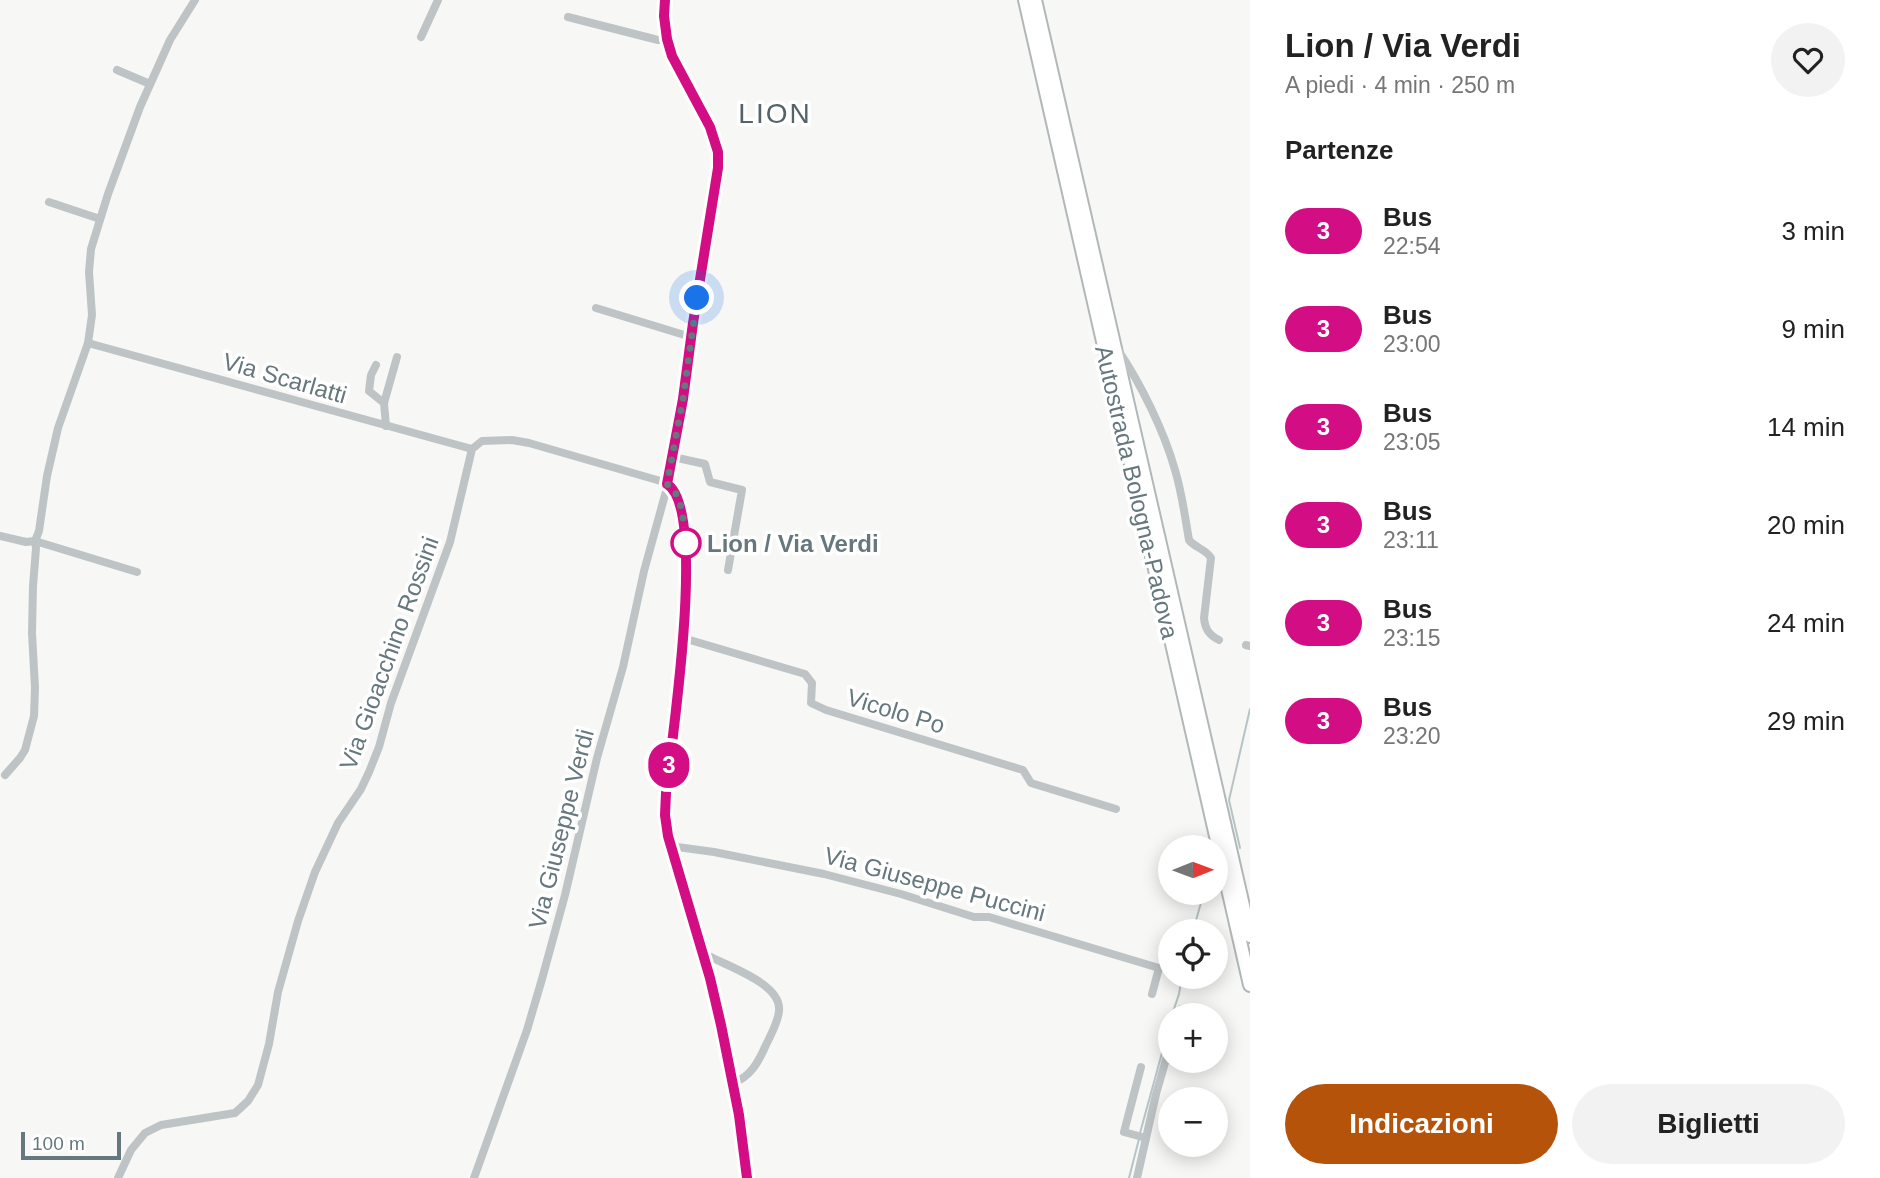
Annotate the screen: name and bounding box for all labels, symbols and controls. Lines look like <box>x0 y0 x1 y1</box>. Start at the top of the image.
button: heart <box>1771 23 1845 97</box>
text: Lion / Via Verdi <box>1285 27 1521 64</box>
text: A piedi · 4 min · 250 m <box>1285 72 1515 98</box>
district label: LION <box>738 98 812 129</box>
text: Partenze <box>1285 135 1393 165</box>
text: Bus <box>1383 202 1432 232</box>
text: 3 min <box>1781 216 1845 246</box>
text: 3 <box>1317 217 1330 244</box>
text: 22:54 <box>1383 233 1441 259</box>
your location <box>679 280 714 315</box>
text: Bus <box>1383 300 1432 330</box>
text: 9 min <box>1781 314 1845 344</box>
text: 3 <box>1317 315 1330 342</box>
text: 23:00 <box>1383 331 1441 357</box>
street label: Autostrada Bologna-Padova <box>1090 343 1184 642</box>
street label: Via Scarlatti <box>220 347 350 409</box>
text: Bus <box>1383 398 1432 428</box>
text: 14 min <box>1767 412 1845 442</box>
text: 3 <box>1317 413 1330 440</box>
text: 23:05 <box>1383 429 1441 455</box>
text: Bus <box>1383 496 1432 526</box>
text: 20 min <box>1767 510 1845 540</box>
text: 3 <box>1317 511 1330 538</box>
text: 23:11 <box>1383 527 1439 553</box>
marker: Lion / Via Verdi <box>671 528 701 558</box>
place label: Lion / Via Verdi <box>707 530 879 557</box>
street label: Via Gioacchino Rossini <box>334 533 444 773</box>
text: Bus <box>1383 594 1432 624</box>
text: 24 min <box>1767 608 1845 638</box>
text: 3 <box>1317 609 1330 636</box>
text: 23:15 <box>1383 625 1441 651</box>
street label: Vicolo Po <box>844 683 948 739</box>
text: Bus <box>1383 692 1432 722</box>
text: 29 min <box>1767 706 1845 736</box>
text: 3 <box>1317 707 1330 734</box>
text: 23:20 <box>1383 723 1441 749</box>
street label: Via Giuseppe Verdi <box>523 726 599 932</box>
line badge: 3 <box>646 742 692 788</box>
text: 3 <box>662 751 676 778</box>
north arrow <box>1158 835 1228 905</box>
map controls <box>1158 835 1228 1157</box>
street label: Via Giuseppe Puccini <box>822 841 1048 927</box>
button: locate <box>1158 919 1228 989</box>
button: + <box>1158 1003 1228 1073</box>
button: Indicazioni <box>1285 1084 1558 1164</box>
button: Biglietti <box>1572 1084 1845 1164</box>
button: − <box>1158 1087 1228 1157</box>
scale bar <box>21 1129 121 1161</box>
text: 100 m <box>32 1133 85 1154</box>

